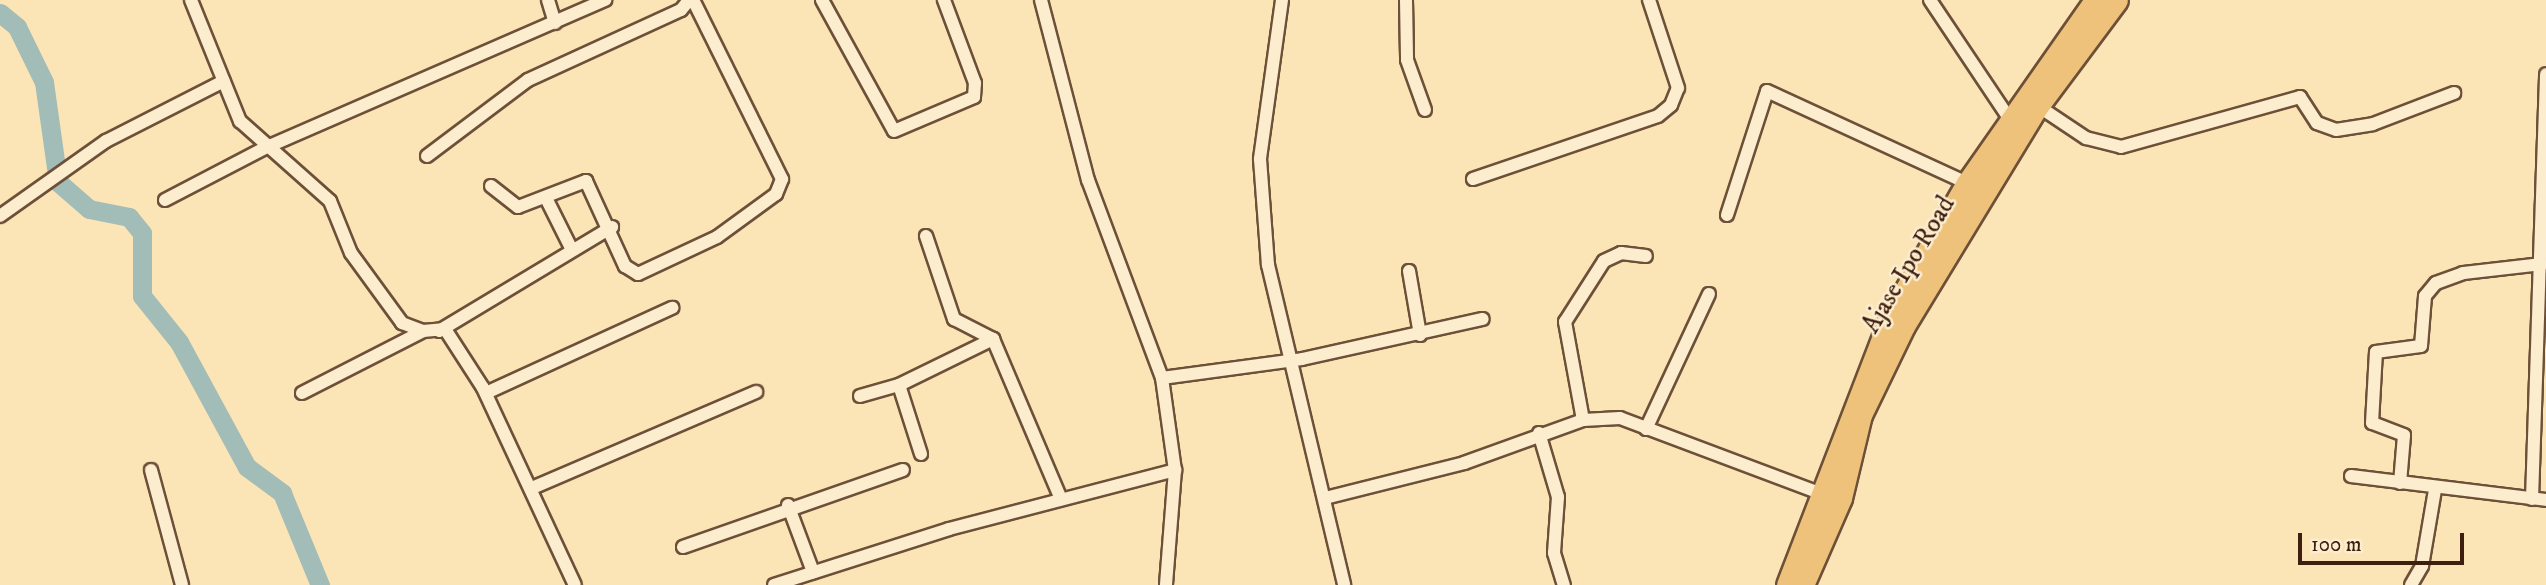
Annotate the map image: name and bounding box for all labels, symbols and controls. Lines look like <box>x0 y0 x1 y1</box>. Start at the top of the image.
street label: Ajase Ipo Road <box>1856 191 1962 339</box>
scale bar <box>2301 518 2467 562</box>
text: 100 m <box>2311 532 2362 558</box>

